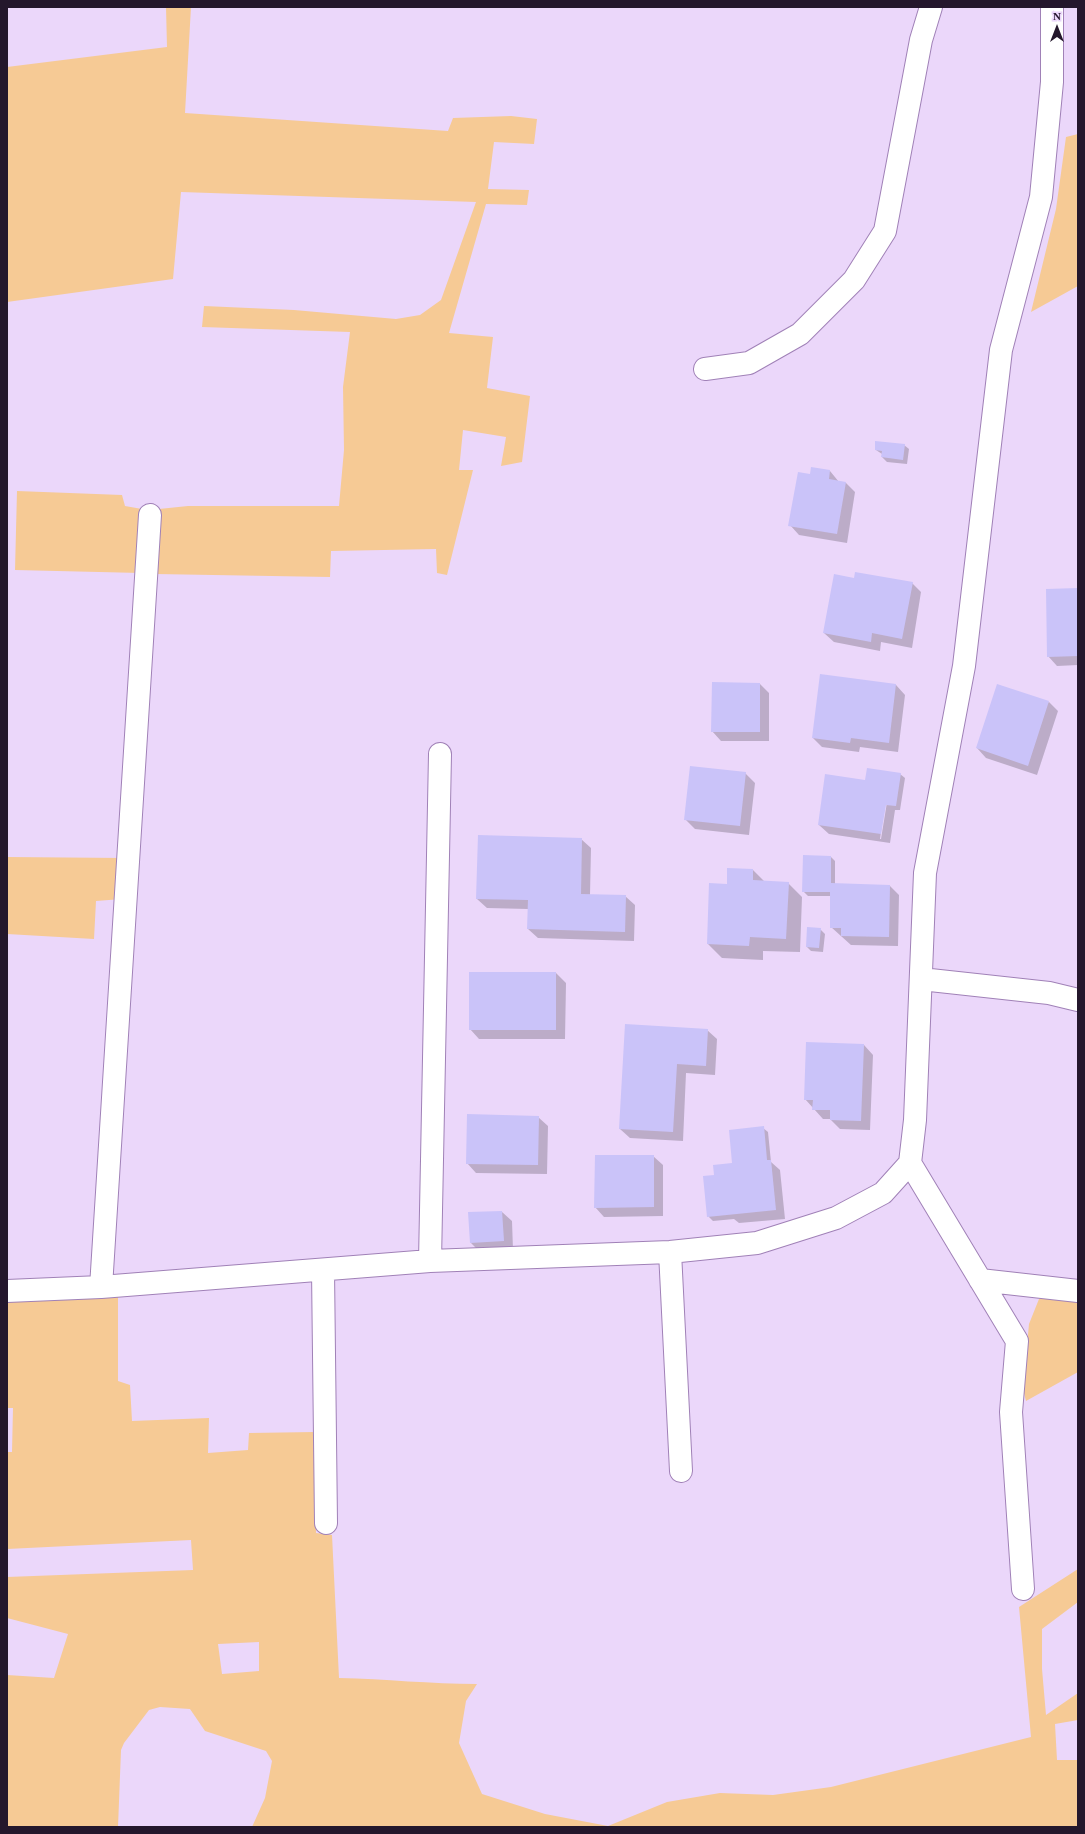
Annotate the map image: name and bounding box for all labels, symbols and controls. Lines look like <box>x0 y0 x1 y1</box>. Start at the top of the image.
north arrow <box>1037 8 1077 48</box>
text: N <box>1053 10 1061 22</box>

